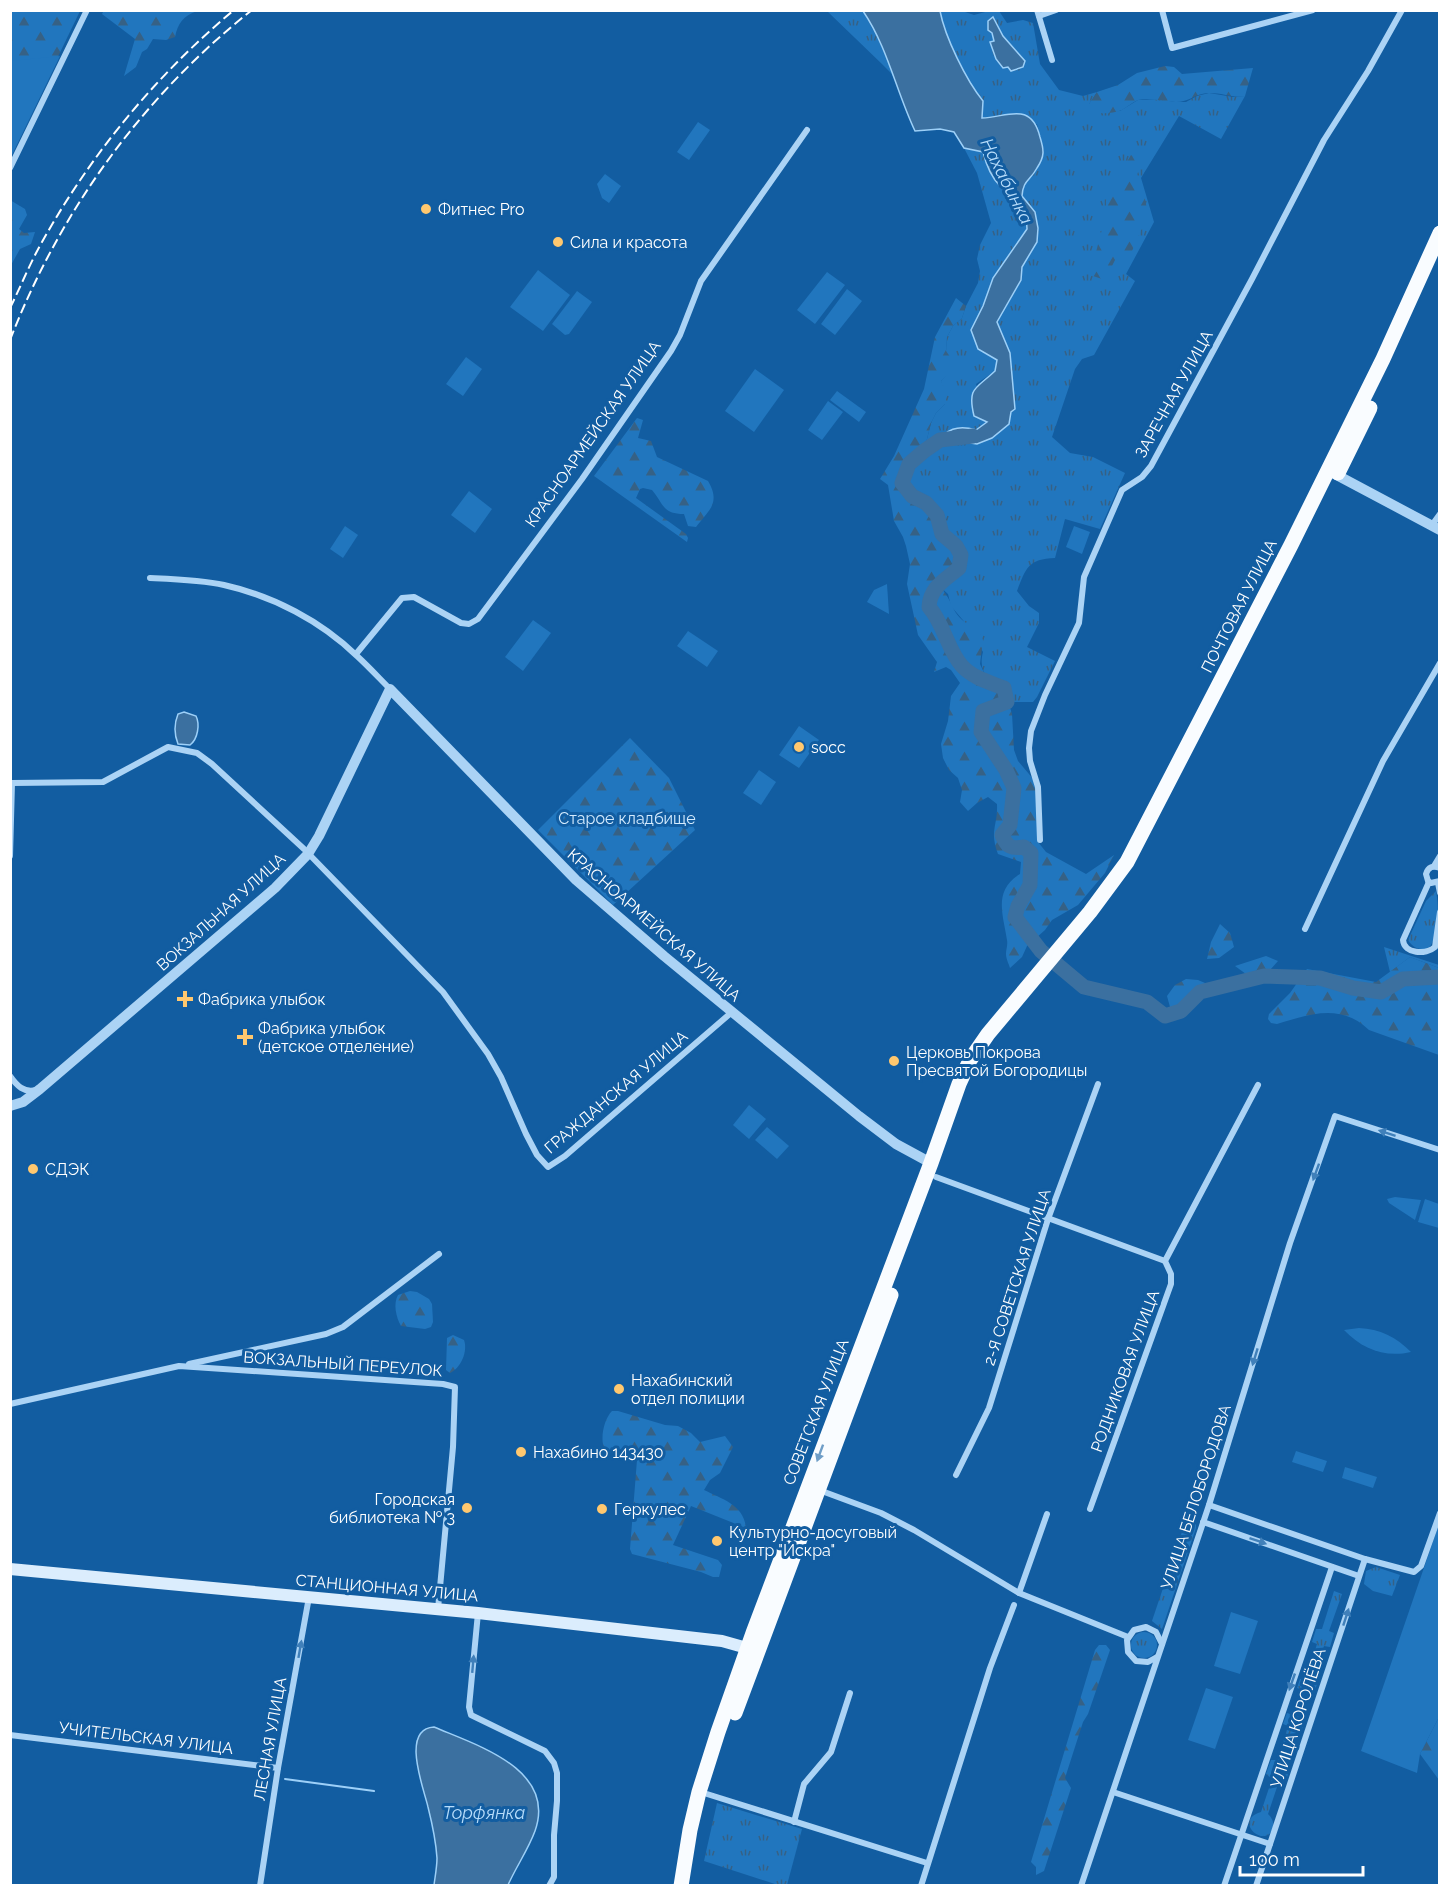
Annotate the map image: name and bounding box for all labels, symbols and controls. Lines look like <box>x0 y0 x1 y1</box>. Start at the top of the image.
water label: Нахабинка <box>976 134 1038 228</box>
place label: Фитнес Pro <box>438 200 524 219</box>
marker: Фитнес Pro <box>419 202 433 216</box>
place label: Сила и красота <box>570 233 687 252</box>
marker: Сила и красота <box>551 235 565 249</box>
street label: ЗАРЕЧНАЯ УЛИЦА <box>1131 327 1217 461</box>
street label: КРАСНОАРМЕЙСКАЯ УЛИЦА <box>521 337 665 531</box>
street label: ПОЧТОВАЯ УЛИЦА <box>1197 536 1281 676</box>
place label: socc <box>811 738 846 757</box>
marker: socc <box>792 740 806 754</box>
park label: Старое кладбище <box>558 809 696 828</box>
street label: КРАСНОАРМЕЙСКАЯ УЛИЦА <box>564 845 745 1006</box>
street label: ВОКЗАЛЬНАЯ УЛИЦА <box>153 849 289 975</box>
marker: Фабрика улыбок <box>176 990 194 1008</box>
place label: Фабрика улыбок <box>198 990 326 1009</box>
place label: Фабрика улыбок (детское отделение) <box>258 1019 414 1056</box>
street label: ГРАЖДАНСКАЯ УЛИЦА <box>541 1026 692 1157</box>
marker: Фабрика улыбок (детское отделение) <box>236 1028 254 1046</box>
place label: Церковь Покрова Пресвятой Богородицы <box>906 1043 1087 1080</box>
marker: Церковь Покрова Пресвятой Богородицы <box>887 1054 901 1068</box>
one-way arrow <box>1378 1128 1396 1137</box>
place label: СДЭК <box>45 1160 89 1179</box>
marker: СДЭК <box>26 1162 40 1176</box>
one-way arrow <box>1310 1163 1320 1181</box>
street label: 2-Я СОВЕТСКАЯ УЛИЦА <box>979 1186 1055 1368</box>
street label: РОДНИКОВАЯ УЛИЦА <box>1087 1287 1163 1455</box>
street label: СОВЕТСКАЯ УЛИЦА <box>779 1336 853 1488</box>
street label: ВОКЗАЛЬНЫЙ ПЕРЕУЛОК <box>243 1348 443 1380</box>
one-way arrow <box>1250 1348 1260 1366</box>
place label: Нахабинский отдел полиции <box>631 1371 745 1408</box>
marker: Нахабинский отдел полиции <box>612 1382 626 1396</box>
street label: УЛИЦА БЕЛОБОРОДОВА <box>1157 1402 1235 1592</box>
place label: Нахабино 143430 <box>533 1443 664 1462</box>
one-way arrow <box>814 1444 824 1462</box>
marker: Нахабино 143430 <box>514 1445 528 1459</box>
place label: Городская библиотека № 3 <box>329 1490 455 1527</box>
place label: Геркулес <box>614 1500 686 1519</box>
marker: Городская библиотека № 3 <box>460 1501 474 1515</box>
marker: Геркулес <box>595 1502 609 1516</box>
place label: Культурно-досуговый центр "Искра" <box>729 1523 897 1560</box>
marker: Культурно-досуговый центр "Искра" <box>710 1534 724 1548</box>
one-way arrow <box>1249 1536 1267 1546</box>
street label: СТАНЦИОННАЯ УЛИЦА <box>295 1571 479 1605</box>
one-way arrow <box>1341 1608 1351 1626</box>
one-way arrow <box>295 1639 304 1658</box>
street label: УЛИЦА КОРОЛЁВА <box>1265 1645 1330 1790</box>
one-way arrow <box>468 1655 478 1674</box>
one-way arrow <box>1287 1673 1297 1691</box>
street label: ЛЕСНАЯ УЛИЦА <box>250 1676 290 1802</box>
street label: УЧИТЕЛЬСКАЯ УЛИЦА <box>58 1718 234 1758</box>
water label: Торфянка <box>443 1802 525 1823</box>
scale bar <box>1240 1839 1363 1877</box>
text: 100 m <box>1249 1849 1300 1870</box>

